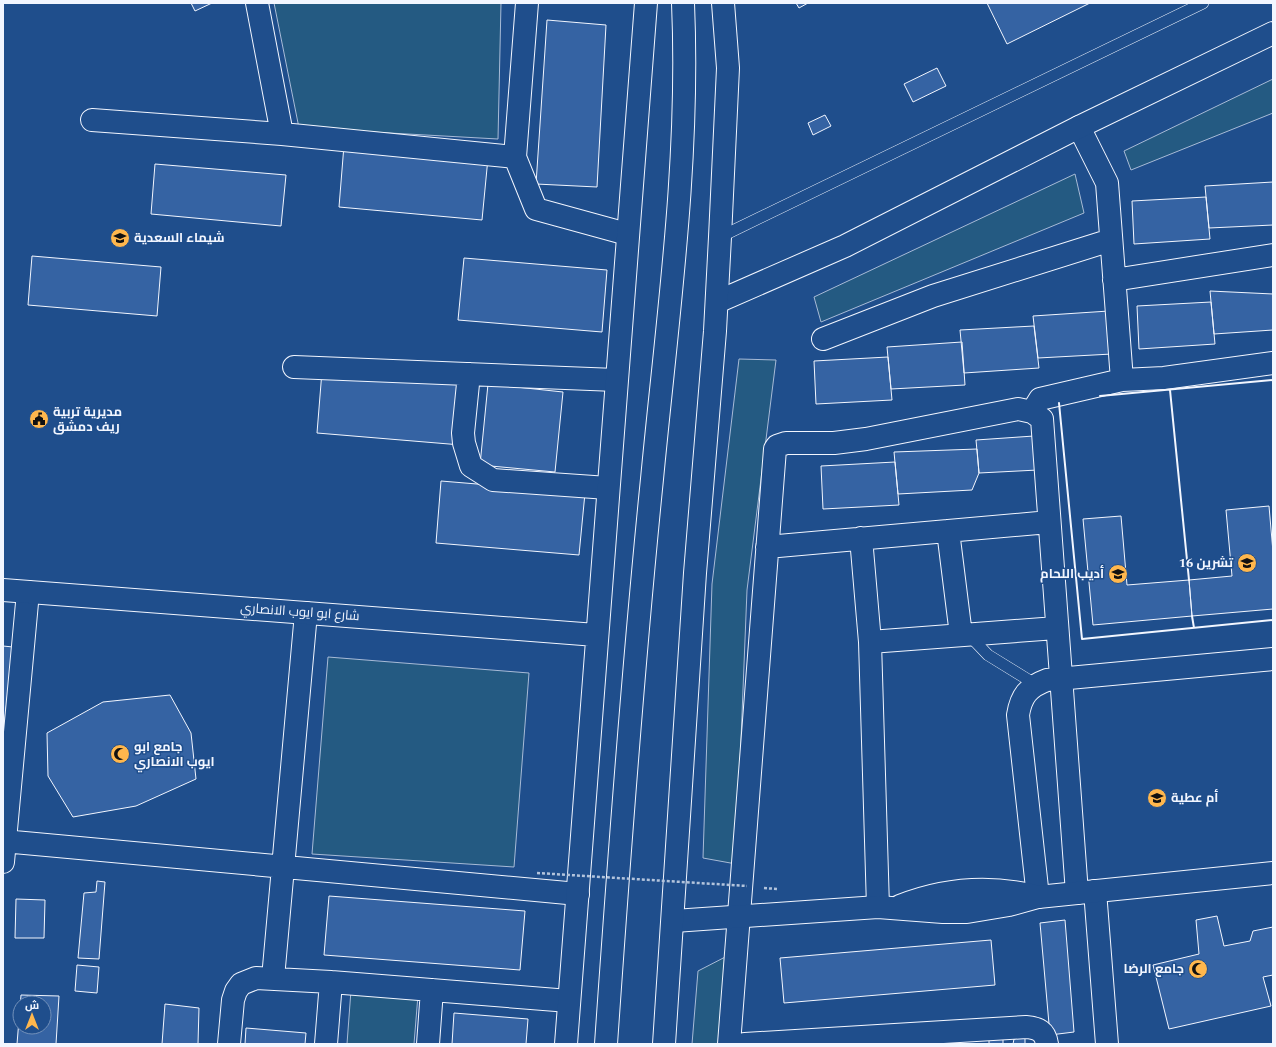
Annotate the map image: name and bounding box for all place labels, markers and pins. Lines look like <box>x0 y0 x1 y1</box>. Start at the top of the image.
school or university icon: شيماء السعدية <box>109 227 131 249</box>
place label: شيماء السعدية <box>134 228 225 248</box>
place label: مديرية تربية ريف دمشق <box>53 402 122 437</box>
public building icon: مديرية تربية ريف دمشق <box>28 408 50 430</box>
school or university icon: 16 تشرين <box>1236 552 1258 574</box>
place label: 16 تشرين <box>1179 553 1233 573</box>
school or university icon: أديب اللحام <box>1107 563 1129 585</box>
place label: أديب اللحام <box>1040 564 1104 584</box>
place label: جامع ابو ايوب الانصاري <box>134 737 215 773</box>
mosque icon: جامع ابو ايوب الانصاري <box>109 743 131 765</box>
school or university icon: أم عطية <box>1146 787 1168 809</box>
place label: أم عطية <box>1171 788 1218 808</box>
mosque icon: جامع الرضا <box>1187 958 1209 980</box>
place label: جامع الرضا <box>1123 959 1184 979</box>

